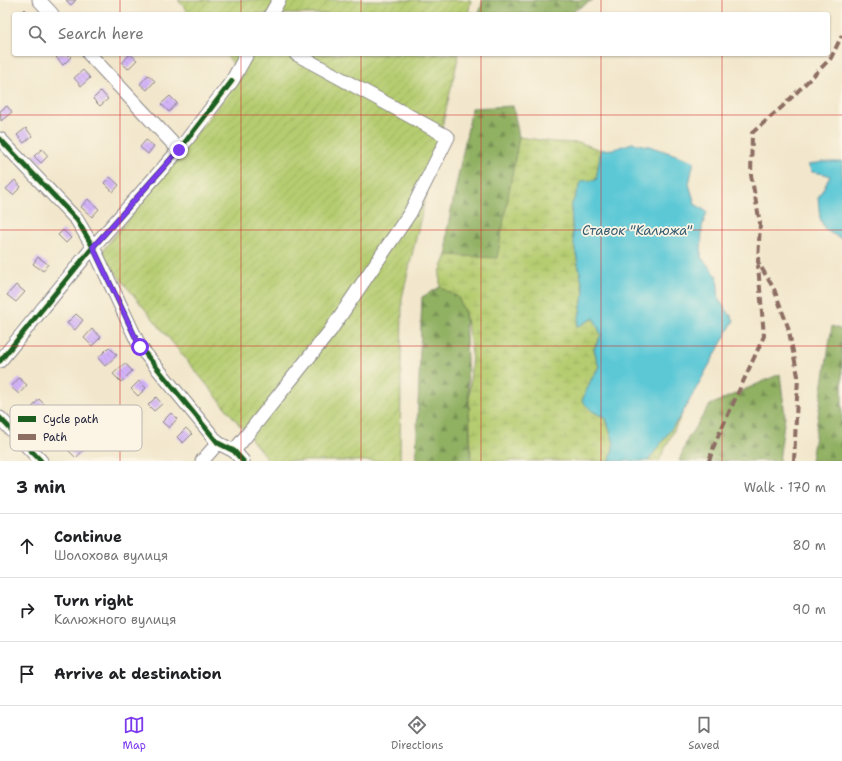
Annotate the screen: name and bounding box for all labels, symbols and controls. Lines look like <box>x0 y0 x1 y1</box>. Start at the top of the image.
search box <box>12 12 830 56</box>
icon: search <box>26 23 48 45</box>
text: Search here <box>58 24 144 44</box>
route end <box>170 141 188 159</box>
water label: Ставок "Калюжа" <box>582 222 693 239</box>
route start <box>131 338 149 356</box>
legend <box>10 405 142 451</box>
text: Cycle path <box>43 412 99 427</box>
text: Path <box>43 430 67 445</box>
text: 3 min <box>16 476 66 498</box>
text: Walk · 170 m <box>744 479 826 496</box>
text: Continue <box>54 527 122 547</box>
icon: ahead <box>16 535 38 557</box>
text: 80 m <box>792 537 826 554</box>
text: Шолохова вулиця <box>54 547 168 564</box>
text: Turn right <box>54 591 134 611</box>
icon: right <box>16 599 38 621</box>
text: 90 m <box>792 601 826 618</box>
text: Калюжного вулиця <box>54 611 176 628</box>
icon: arrive <box>16 663 38 685</box>
text: Arrive at destination <box>54 664 222 684</box>
tab: Map <box>122 714 146 753</box>
tab: Directions <box>391 714 443 753</box>
tab: Saved <box>688 714 720 753</box>

